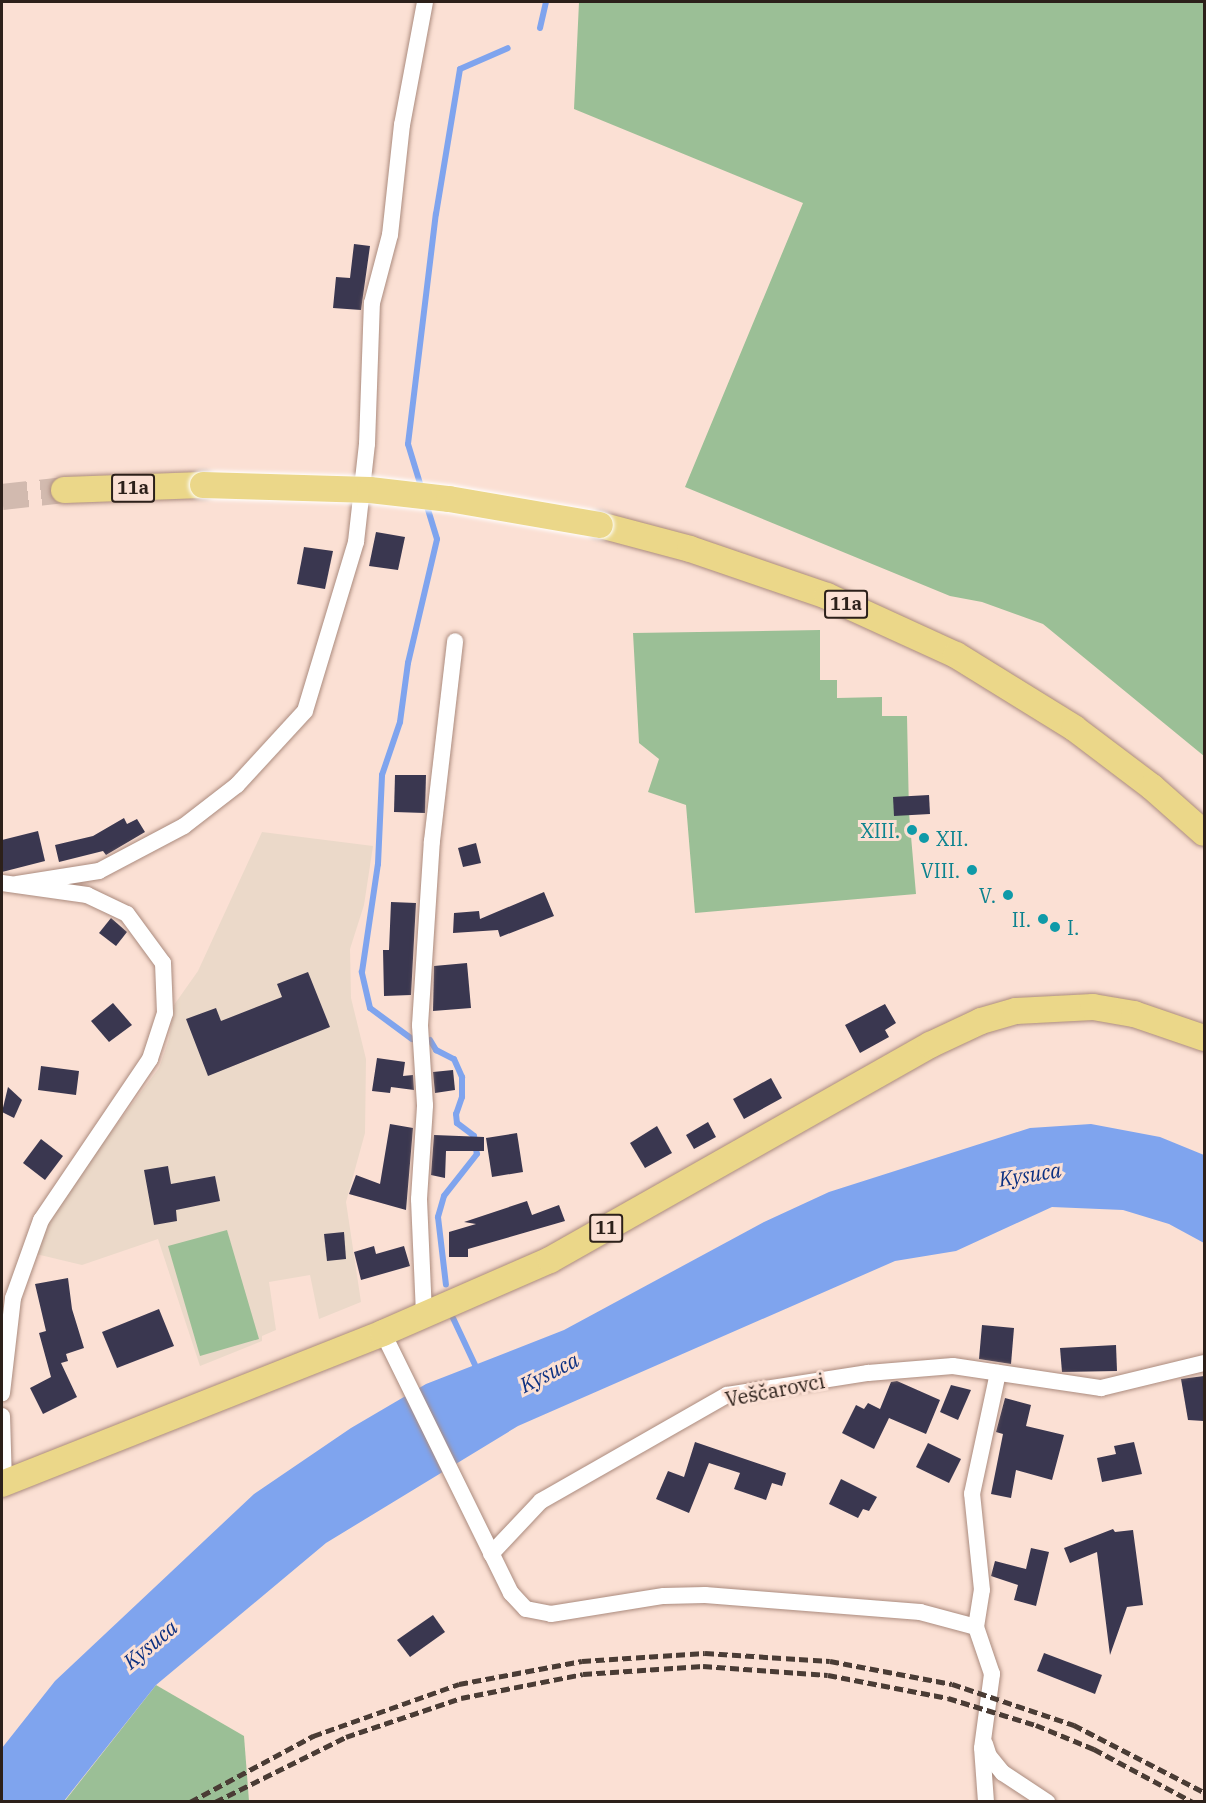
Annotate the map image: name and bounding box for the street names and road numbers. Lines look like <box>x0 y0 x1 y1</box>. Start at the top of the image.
road number: 11a <box>110 473 156 503</box>
road number: 11a <box>824 589 868 619</box>
road number: 11 <box>588 1213 624 1243</box>
street label: Veščarovci <box>723 1369 827 1411</box>

